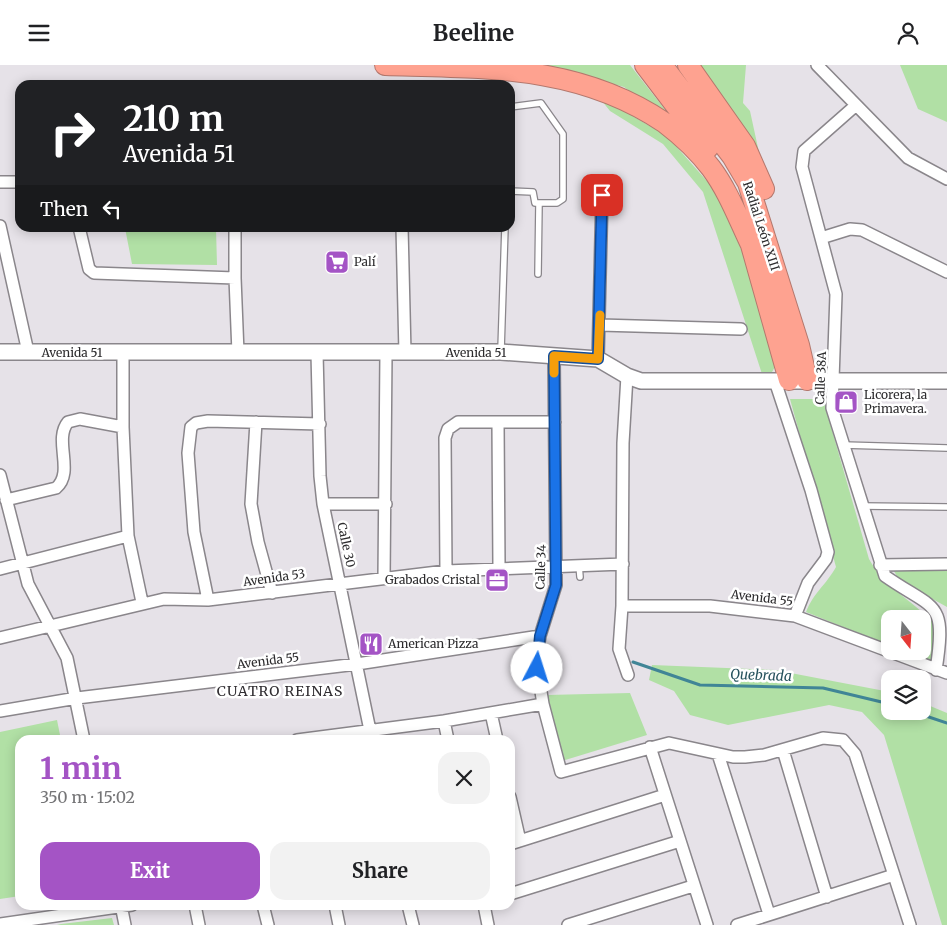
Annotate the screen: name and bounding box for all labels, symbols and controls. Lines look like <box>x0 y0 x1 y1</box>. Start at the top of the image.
icon: menu <box>25 19 53 47</box>
text: Beeline <box>433 19 514 47</box>
icon: person <box>894 19 922 47</box>
text: 210 m <box>123 97 224 141</box>
icon: right <box>40 100 105 165</box>
text: Avenida 51 <box>123 140 235 168</box>
pin <box>581 174 623 216</box>
street label: Radial León XIII <box>740 179 783 272</box>
icon: arrive <box>588 181 616 209</box>
icon: left <box>98 195 126 223</box>
text: Then <box>40 197 88 221</box>
supermarket icon: Palí <box>324 249 350 275</box>
place label: Palí <box>354 254 377 269</box>
street label: Avenida 51 <box>41 345 103 360</box>
street label: Avenida 51 <box>445 345 507 360</box>
street label: Calle 38A <box>812 351 829 405</box>
place label: Licorera, la Primavera. <box>864 387 928 416</box>
shop icon: Licorera, la Primavera. <box>833 389 859 415</box>
street label: Calle 30 <box>334 521 359 569</box>
street label: Calle 34 <box>532 544 549 590</box>
street label: Avenida 53 <box>241 566 306 589</box>
office icon: Grabados Cristal <box>484 567 510 593</box>
place label: Grabados Cristal <box>385 572 480 587</box>
street label: Avenida 55 <box>729 586 794 609</box>
north arrow <box>881 610 931 660</box>
map controls <box>881 610 931 720</box>
restaurant icon: American Pizza <box>358 631 384 657</box>
place label: American Pizza <box>387 636 479 651</box>
position arrow <box>510 641 562 693</box>
street label: Avenida 55 <box>235 649 300 672</box>
water label: Quebrada <box>730 665 792 685</box>
button: layers <box>881 670 931 720</box>
district label: CUATRO REINAS <box>217 682 343 700</box>
text: 1 min <box>40 749 122 787</box>
button: close <box>438 752 490 804</box>
text: 350 m · 15:02 <box>40 787 135 807</box>
button: Exit <box>40 842 260 900</box>
button: Share <box>270 842 490 900</box>

